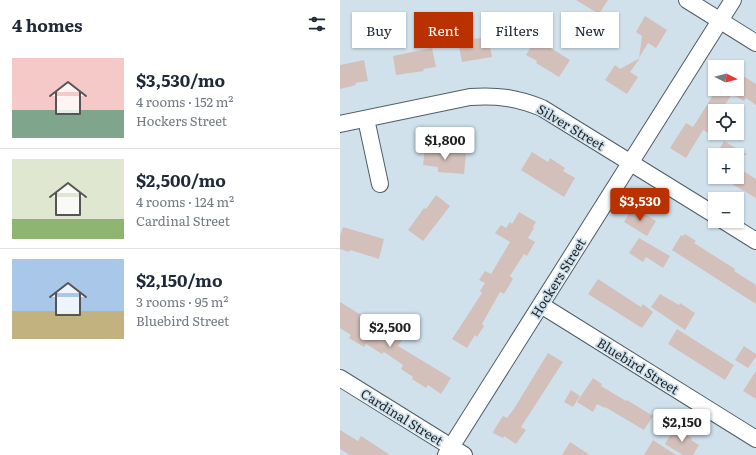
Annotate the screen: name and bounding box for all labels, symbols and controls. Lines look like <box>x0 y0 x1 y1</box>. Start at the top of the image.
text: 4 homes <box>12 12 83 37</box>
chip: Buy <box>352 12 406 48</box>
chip: Rent <box>414 12 473 48</box>
chip: Filters <box>481 12 553 48</box>
chip: New <box>561 12 619 48</box>
icon: filters <box>306 13 328 35</box>
north arrow <box>708 60 744 96</box>
map controls <box>708 60 744 228</box>
text: $3,530/mo <box>136 67 225 92</box>
icon: home <box>44 74 92 122</box>
text: 4 rooms · 152 m² <box>136 92 234 111</box>
street label: Silver Street <box>534 99 609 155</box>
button: locate <box>708 104 744 140</box>
text: Hockers Street <box>136 111 227 130</box>
pin: $1,800 <box>412 127 478 161</box>
text: $1,800 <box>424 130 466 149</box>
button: + <box>708 148 744 184</box>
text: $2,500/mo <box>136 167 226 192</box>
icon: home <box>44 175 92 223</box>
pin: $3,530 <box>607 188 673 222</box>
text: $3,530 <box>619 191 661 210</box>
text: 4 rooms · 124 m² <box>136 192 234 211</box>
button: − <box>708 192 744 228</box>
text: Cardinal Street <box>136 211 230 230</box>
street label: Hockers Street <box>525 233 590 321</box>
text: $2,150/mo <box>136 267 223 292</box>
icon: home <box>44 275 92 323</box>
text: 3 rooms · 95 m² <box>136 292 228 311</box>
text: Bluebird Street <box>136 311 229 330</box>
pin: $2,500 <box>357 314 423 348</box>
text: $2,500 <box>369 317 411 336</box>
street label: Bluebird Street <box>594 333 684 399</box>
street label: Cardinal Street <box>357 384 448 450</box>
pin: $2,150 <box>649 409 715 443</box>
text: $2,150 <box>662 412 702 431</box>

